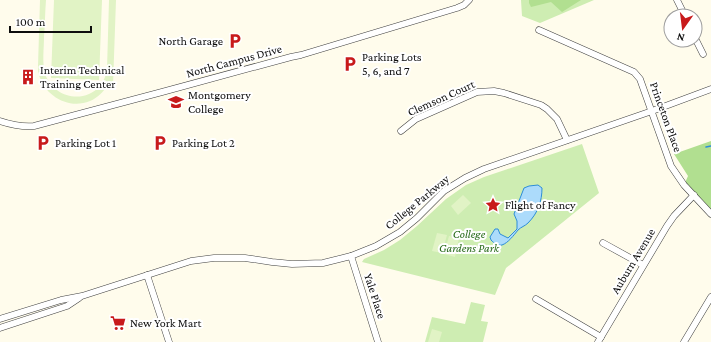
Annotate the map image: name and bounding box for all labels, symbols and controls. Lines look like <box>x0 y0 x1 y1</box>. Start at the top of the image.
scale bar <box>10 8 91 34</box>
north arrow <box>663 8 703 48</box>
text: 100 m <box>16 15 46 29</box>
text: N <box>675 31 686 44</box>
parking icon: North Garage <box>226 32 244 50</box>
place label: North Garage <box>159 34 223 48</box>
street label: North Campus Drive <box>185 41 283 81</box>
place label: Parking Lots 5, 6, and 7 <box>362 50 422 78</box>
parking icon: Parking Lots 5, 6, and 7 <box>341 55 359 73</box>
place label: Interim Technical Training Center <box>40 63 125 91</box>
building icon: Interim Technical Training Center <box>19 68 37 86</box>
street label: Clemson Court <box>405 77 478 119</box>
street label: Princeton Place <box>647 80 685 154</box>
place label: Montgomery College <box>188 88 251 116</box>
school or university icon: Montgomery College <box>167 93 185 111</box>
parking icon: Parking Lot 1 <box>34 134 52 152</box>
parking icon: Parking Lot 2 <box>151 134 169 152</box>
place label: Parking Lot 1 <box>55 136 116 150</box>
place label: Parking Lot 2 <box>172 136 235 150</box>
street label: College Parkway <box>382 171 452 232</box>
place icon: Flight of Fancy <box>484 196 502 214</box>
place label: Flight of Fancy <box>505 198 576 212</box>
street label: Auburn Avenue <box>608 226 658 296</box>
park label: College Gardens Park <box>439 227 500 255</box>
street label: Yale Place <box>361 272 389 320</box>
supermarket icon: New York Mart <box>109 314 127 332</box>
place label: New York Mart <box>130 316 203 330</box>

